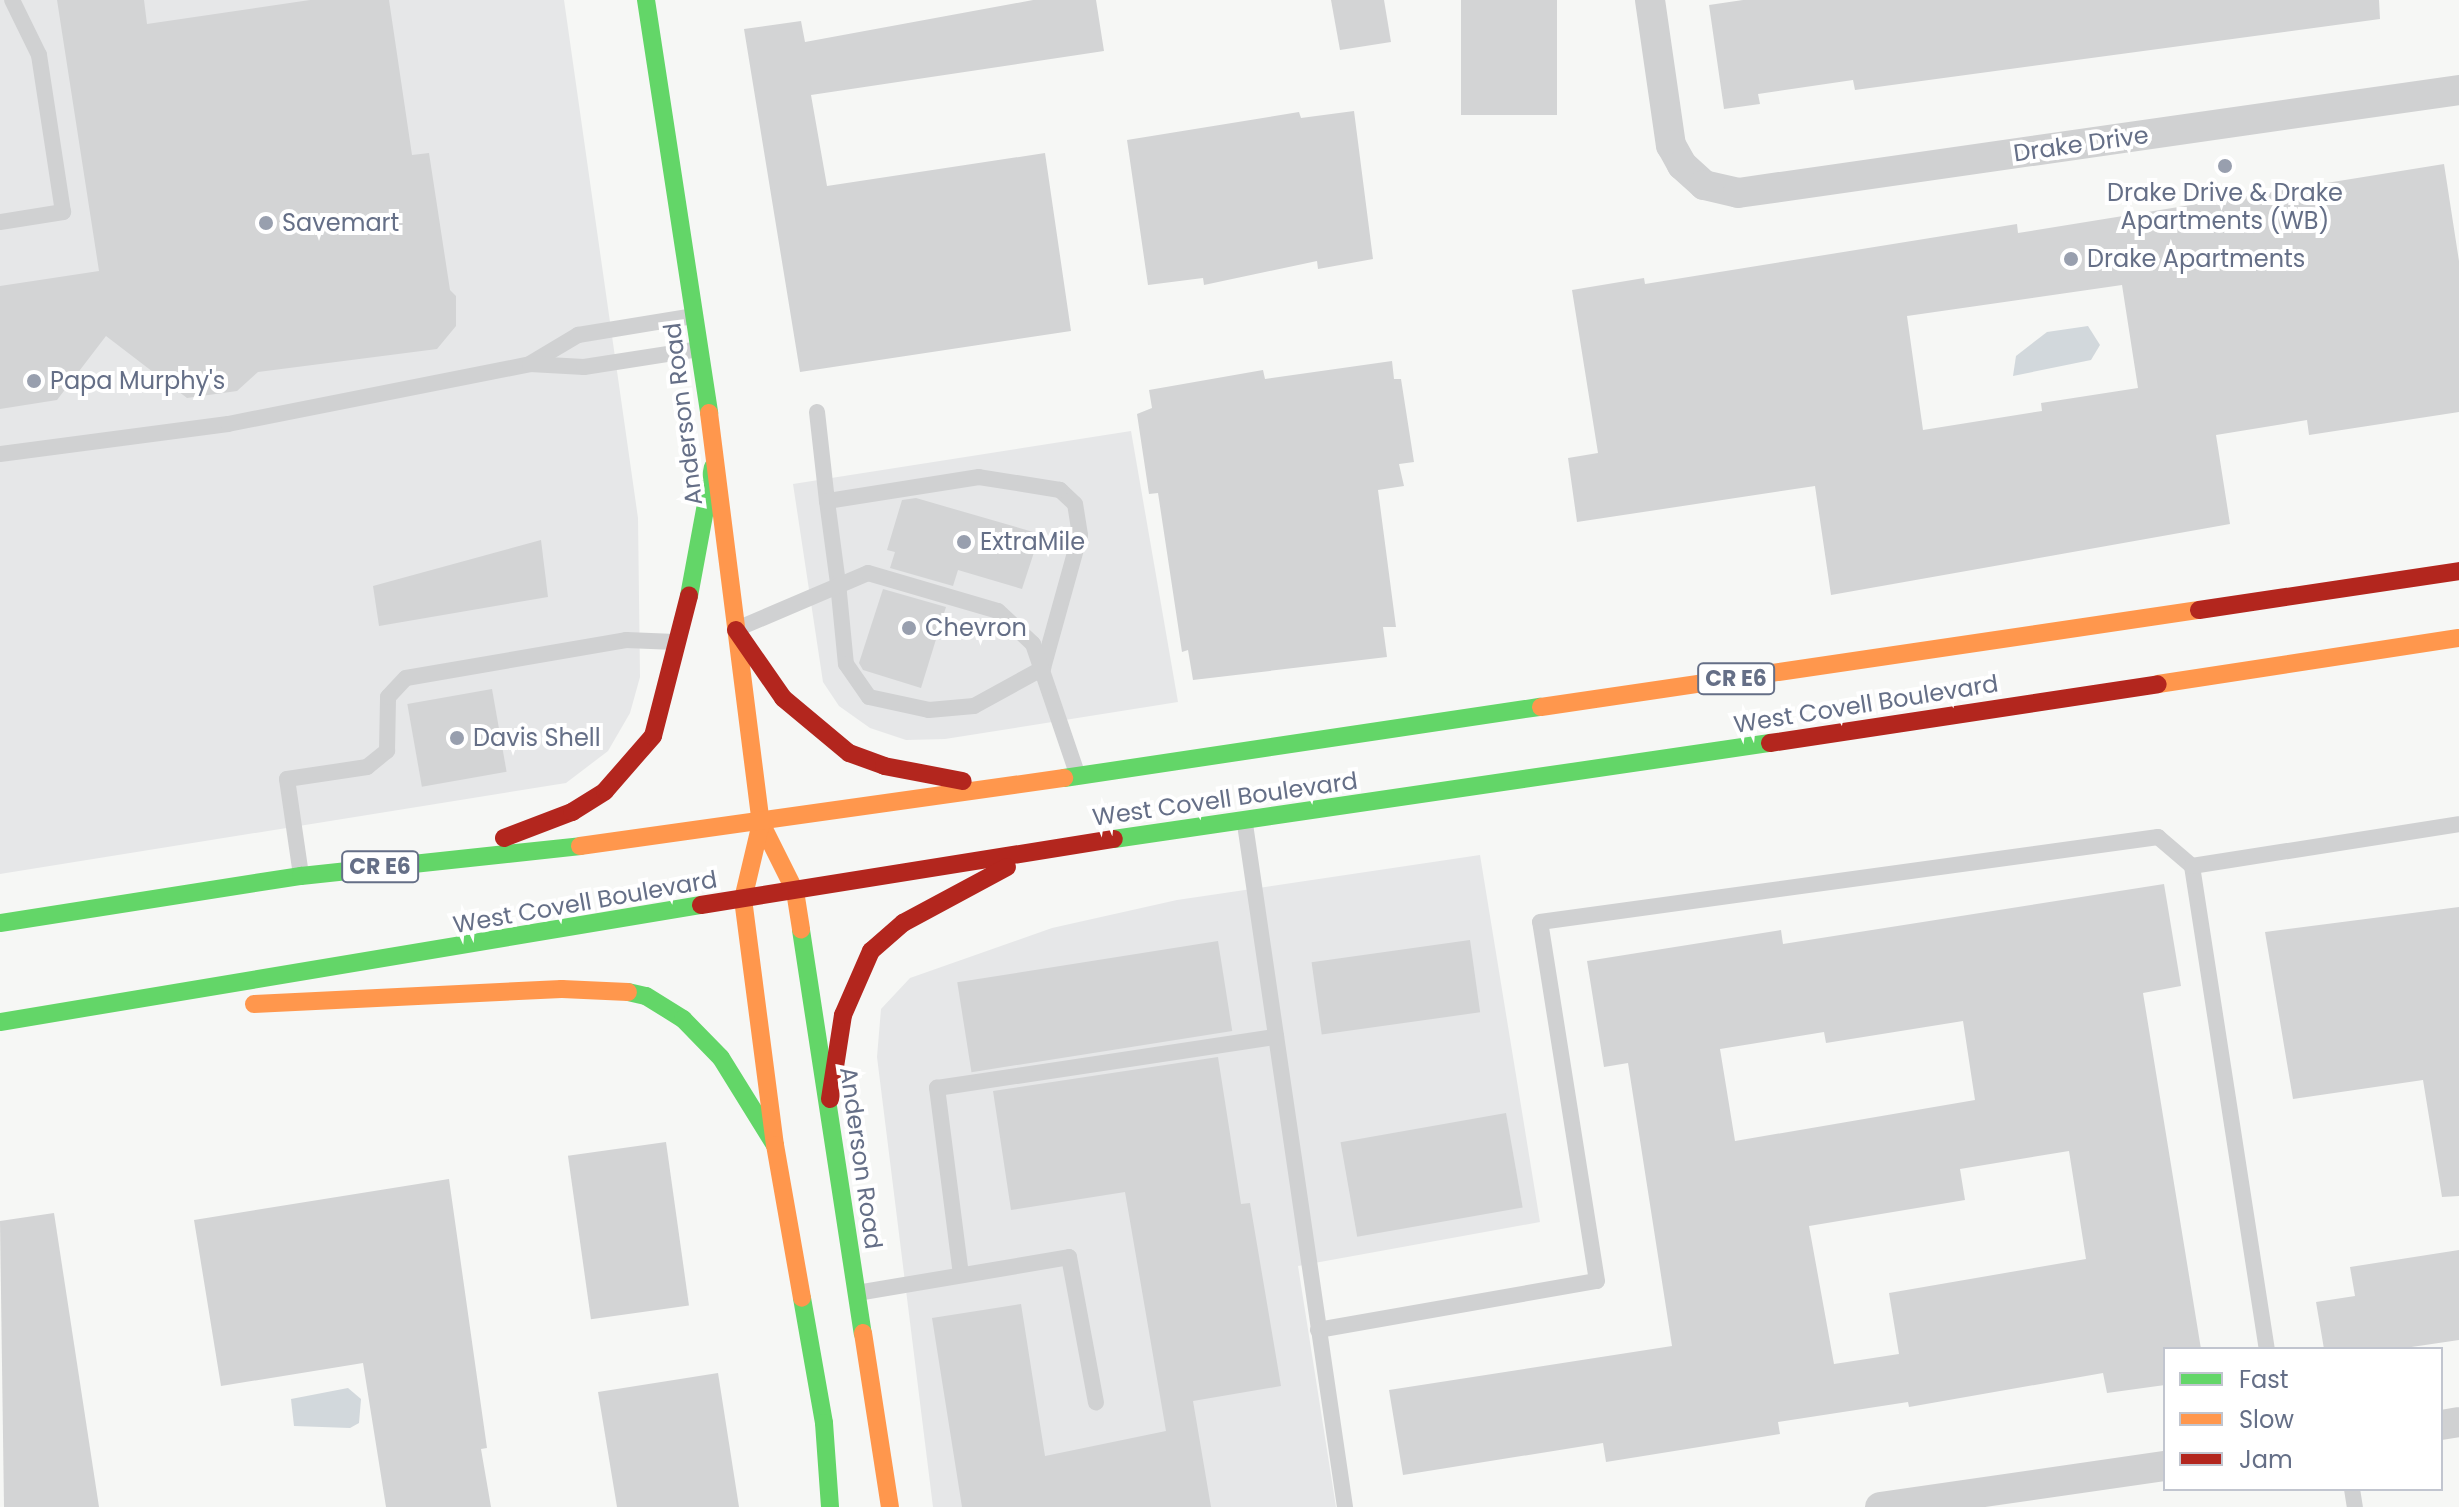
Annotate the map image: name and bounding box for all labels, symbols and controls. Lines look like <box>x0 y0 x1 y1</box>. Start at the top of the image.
street label: Drake Drive <box>2012 120 2150 168</box>
marker: Drake Drive & Drake Apartments (WB) <box>2216 157 2234 175</box>
place label: Drake Drive & Drake Apartments (WB) <box>2107 179 2343 235</box>
place label: Savemart <box>282 209 399 237</box>
marker: Savemart <box>257 214 275 232</box>
place label: Drake Apartments <box>2087 245 2305 273</box>
marker: Drake Apartments <box>2062 250 2080 268</box>
street label: Anderson Road <box>658 321 708 507</box>
place label: Papa Murphy's <box>50 367 225 395</box>
marker: Papa Murphy's <box>25 372 43 390</box>
place label: ExtraMile <box>980 528 1085 556</box>
marker: ExtraMile <box>955 533 973 551</box>
place label: Chevron <box>925 614 1027 642</box>
marker: Chevron <box>900 619 918 637</box>
road number: CR E6 <box>1696 661 1776 697</box>
street label: West Covell Boulevard <box>1732 669 2000 739</box>
place label: Davis Shell <box>473 724 601 752</box>
marker: Davis Shell <box>448 729 466 747</box>
street label: West Covell Boulevard <box>1091 766 1359 832</box>
road number: CR E6 <box>340 849 420 885</box>
street label: West Covell Boulevard <box>451 865 719 939</box>
street label: Anderson Road <box>834 1065 888 1251</box>
legend <box>2163 1347 2443 1491</box>
text: Fast <box>2239 1363 2289 1396</box>
text: Slow <box>2239 1403 2294 1436</box>
text: Jam <box>2239 1443 2293 1476</box>

